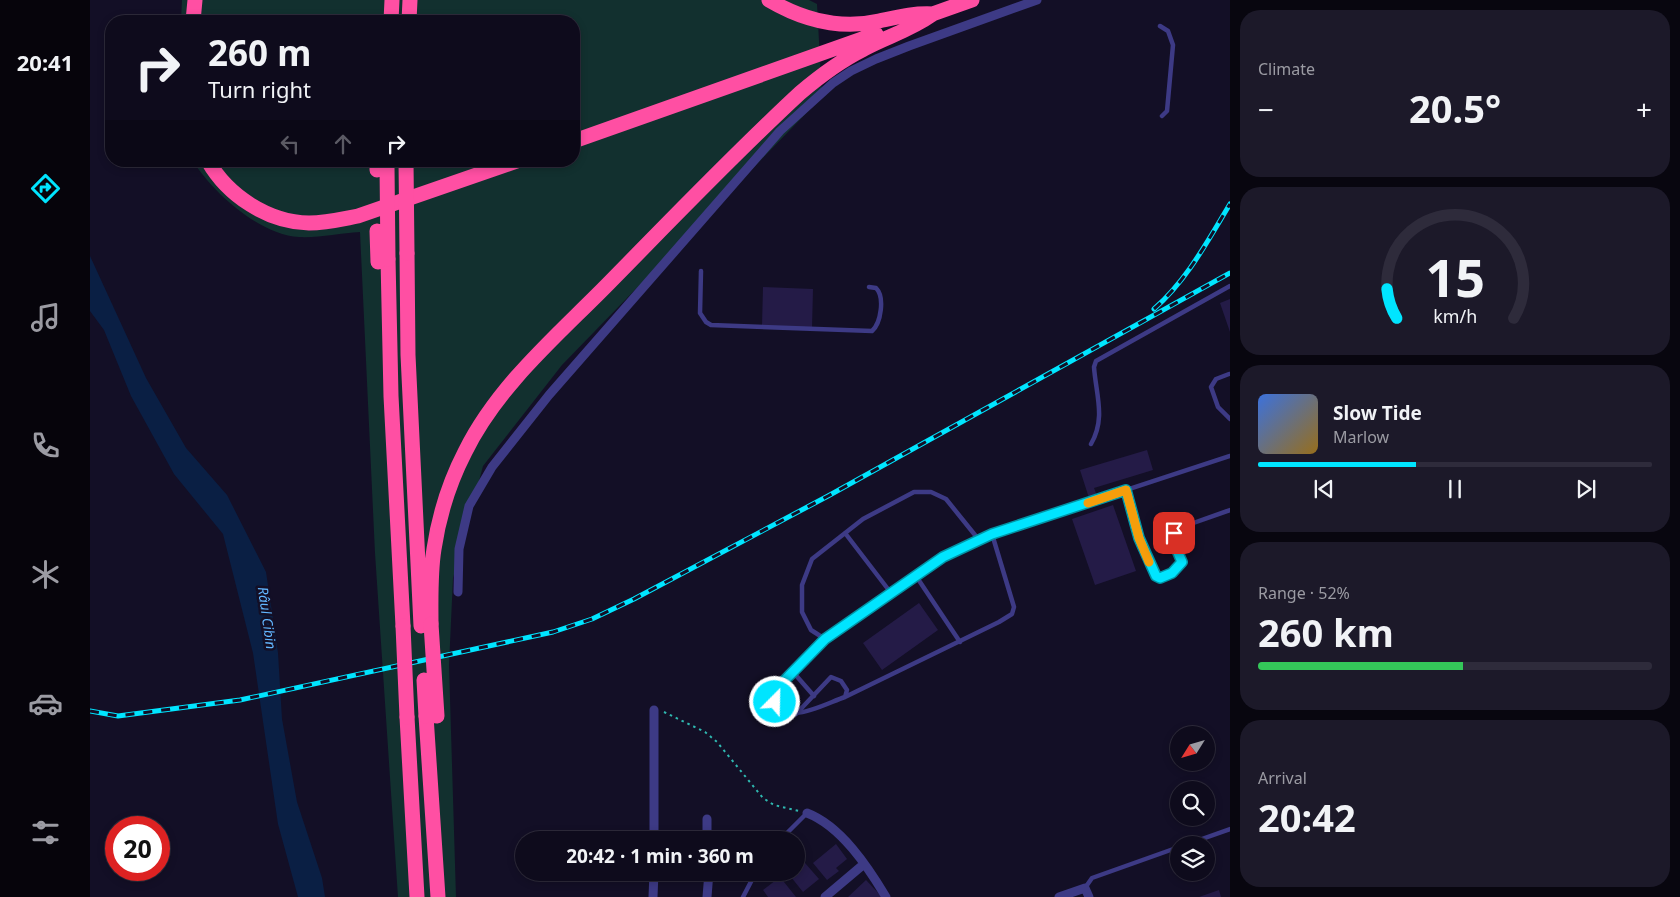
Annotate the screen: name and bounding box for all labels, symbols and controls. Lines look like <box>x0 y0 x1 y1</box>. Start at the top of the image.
text: 260 m <box>208 29 311 76</box>
icon: right <box>125 35 190 100</box>
text: 20:41 <box>17 47 73 77</box>
text: Climate <box>1258 58 1315 80</box>
text: Turn right <box>208 74 311 104</box>
text: 20.5° <box>1409 82 1501 134</box>
text: − <box>1258 90 1274 128</box>
text: + <box>1636 90 1652 128</box>
icon: left <box>276 130 304 158</box>
icon: ahead <box>329 130 357 158</box>
icon: right <box>382 130 410 158</box>
icon: directions <box>28 171 63 206</box>
text: 15 <box>1425 241 1485 312</box>
icon: music <box>28 300 63 335</box>
text: km/h <box>1433 304 1477 328</box>
text: Slow Tide <box>1333 400 1422 426</box>
text: Marlow <box>1333 426 1389 448</box>
icon: phone <box>28 428 63 463</box>
icon: previous <box>1310 475 1338 503</box>
icon: pause <box>1441 475 1469 503</box>
icon: next <box>1572 475 1600 503</box>
pin <box>1153 512 1195 554</box>
icon: arrive <box>1160 519 1188 547</box>
icon: climate <box>28 557 63 592</box>
text: Range · 52% <box>1258 582 1350 604</box>
water label: Râul Cibin <box>254 585 281 650</box>
text: 260 km <box>1258 606 1394 658</box>
position arrow <box>748 675 800 727</box>
icon: car <box>28 686 63 721</box>
north arrow <box>1170 726 1215 771</box>
map controls <box>1170 726 1215 881</box>
text: Arrival <box>1258 767 1307 789</box>
button: search <box>1170 781 1215 826</box>
text: 20:42 <box>1258 791 1356 843</box>
icon: filters <box>28 815 63 850</box>
speed limit sign: 20 <box>105 816 170 881</box>
button: layers <box>1170 836 1215 881</box>
text: 20:42 · 1 min · 360 m <box>566 843 754 869</box>

